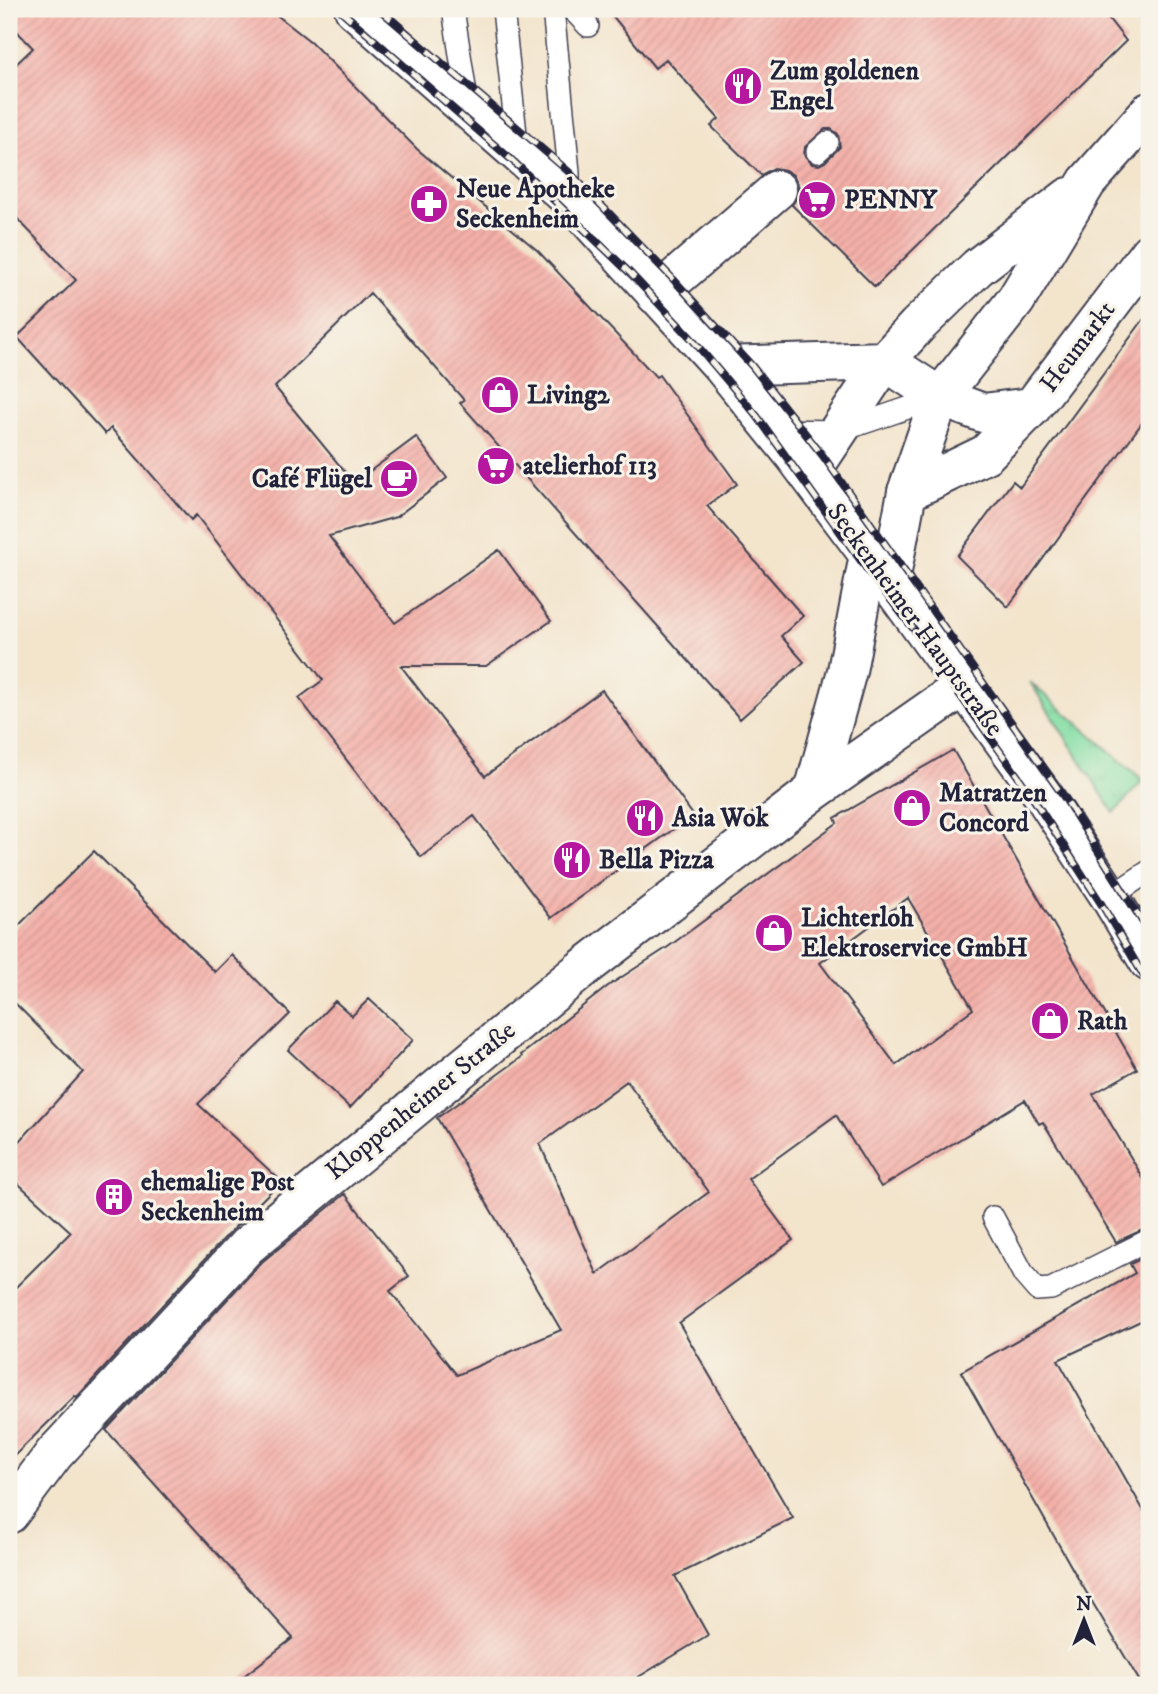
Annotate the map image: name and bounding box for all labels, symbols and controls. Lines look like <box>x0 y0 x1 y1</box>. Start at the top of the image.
place label: Zum goldenen Engel <box>770 55 919 118</box>
restaurant icon: Zum goldenen Engel <box>722 65 764 107</box>
place label: Neue Apotheke Seckenheim <box>456 173 615 236</box>
supermarket icon: PENNY <box>796 179 838 221</box>
pharmacy icon: Neue Apotheke Seckenheim <box>408 183 450 225</box>
place label: PENNY <box>844 184 938 217</box>
street label: Heumarkt <box>1033 295 1123 399</box>
shop icon: Living2 <box>479 374 521 416</box>
place label: Living2 <box>527 379 611 412</box>
supermarket icon: atelierhof 113 <box>475 445 517 487</box>
place label: atelierhof 113 <box>523 450 657 483</box>
cafe icon: Café Flügel <box>378 458 420 500</box>
place label: Café Flügel <box>252 463 373 496</box>
street label: Seckenheimer Hauptstraße <box>819 497 1011 743</box>
place label: Matratzen Concord <box>939 777 1047 840</box>
shop icon: Matratzen Concord <box>891 787 933 829</box>
restaurant icon: Asia Wok <box>624 797 666 839</box>
place label: Asia Wok <box>671 802 770 835</box>
restaurant icon: Bella Pizza <box>551 839 593 881</box>
place label: Bella Pizza <box>599 844 715 877</box>
place label: Lichterloh Elektroservice GmbH <box>801 902 1028 965</box>
shop icon: Lichterloh Elektroservice GmbH <box>753 912 795 954</box>
shop icon: Rath <box>1029 1000 1071 1042</box>
place label: Rath <box>1077 1005 1128 1038</box>
street label: Kloppenheimer Straße <box>319 1014 523 1188</box>
place label: ehemalige Post Seckenheim <box>141 1166 295 1229</box>
building icon: ehemalige Post Seckenheim <box>93 1176 135 1218</box>
north arrow <box>1050 1586 1120 1656</box>
text: N <box>1076 1593 1092 1616</box>

